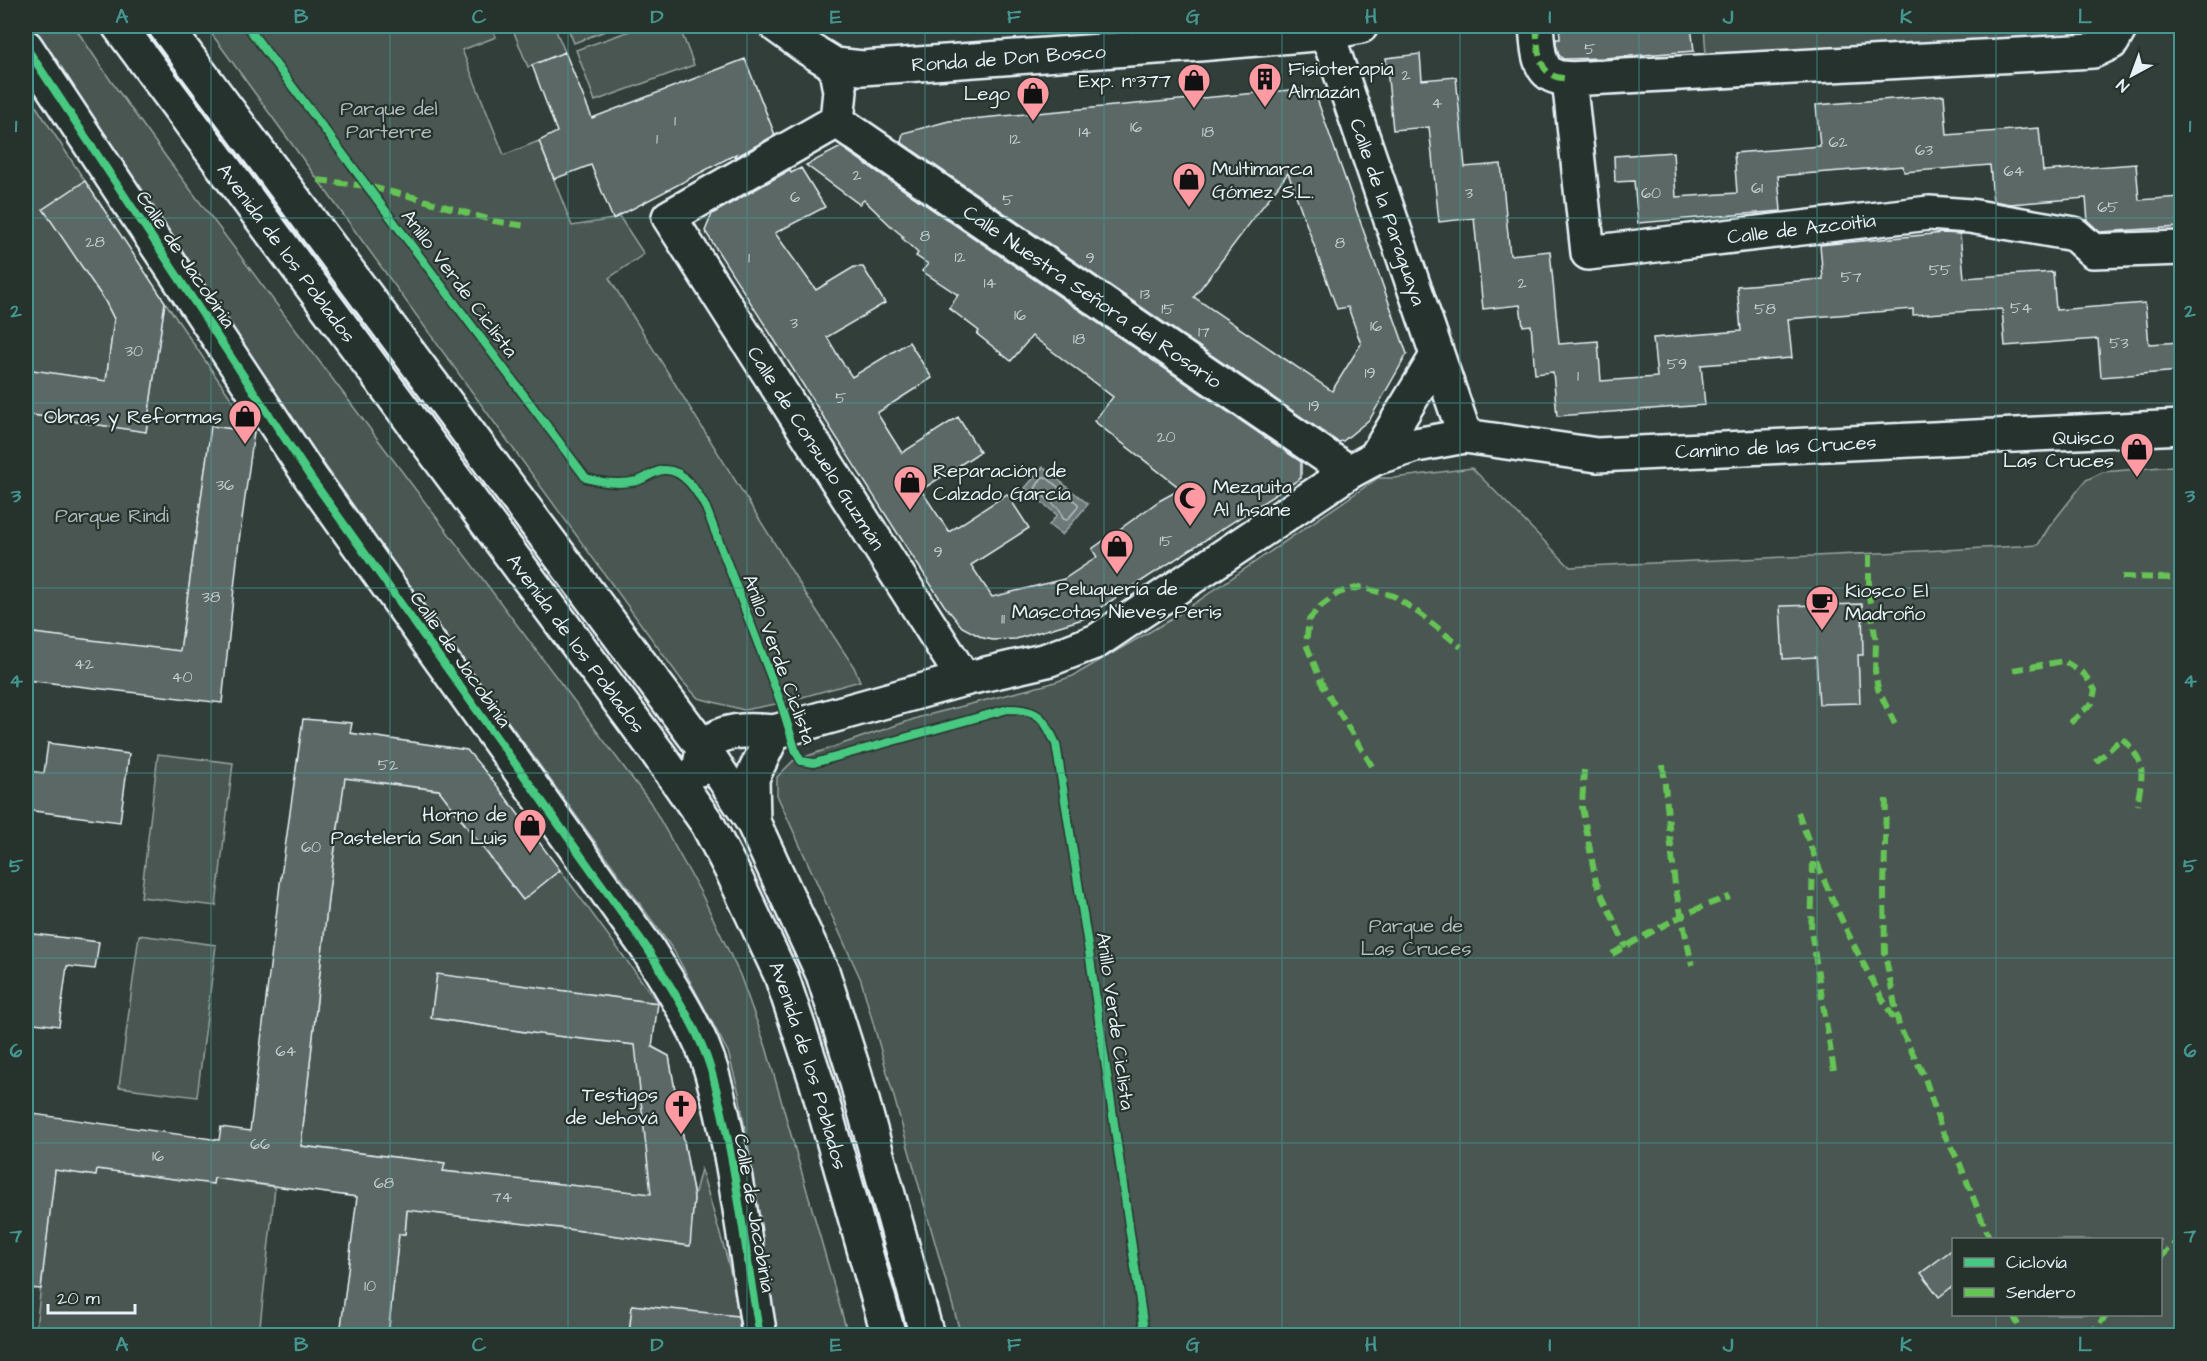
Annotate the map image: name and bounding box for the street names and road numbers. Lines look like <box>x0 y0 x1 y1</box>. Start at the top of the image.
street label: Ronda de Don Bosco <box>910 38 1107 79</box>
street label: Calle de la Paraguaya <box>1342 115 1432 309</box>
street label: Avenida de los Poblados <box>210 158 362 349</box>
street label: Calle de Jacobinia <box>129 185 242 334</box>
street label: Calle Nuestra Señora del Rosario <box>957 198 1227 396</box>
street label: Anillo Verde Ciclista <box>394 204 524 364</box>
street label: Calle de Azcoitia <box>1726 206 1877 252</box>
street label: Calle de Consuelo Guzmán <box>740 341 891 556</box>
street label: Camino de las Cruces <box>1674 429 1877 466</box>
street label: Avenida de los Poblados <box>500 548 651 739</box>
street label: Anillo Verde Ciclista <box>735 570 823 748</box>
street label: Calle de Jacobinia <box>403 586 518 733</box>
street label: Anillo Verde Ciclista <box>1089 930 1141 1112</box>
street label: Avenida de los Poblados <box>761 957 854 1173</box>
street label: Calle de Jacobinia <box>726 1132 782 1295</box>

